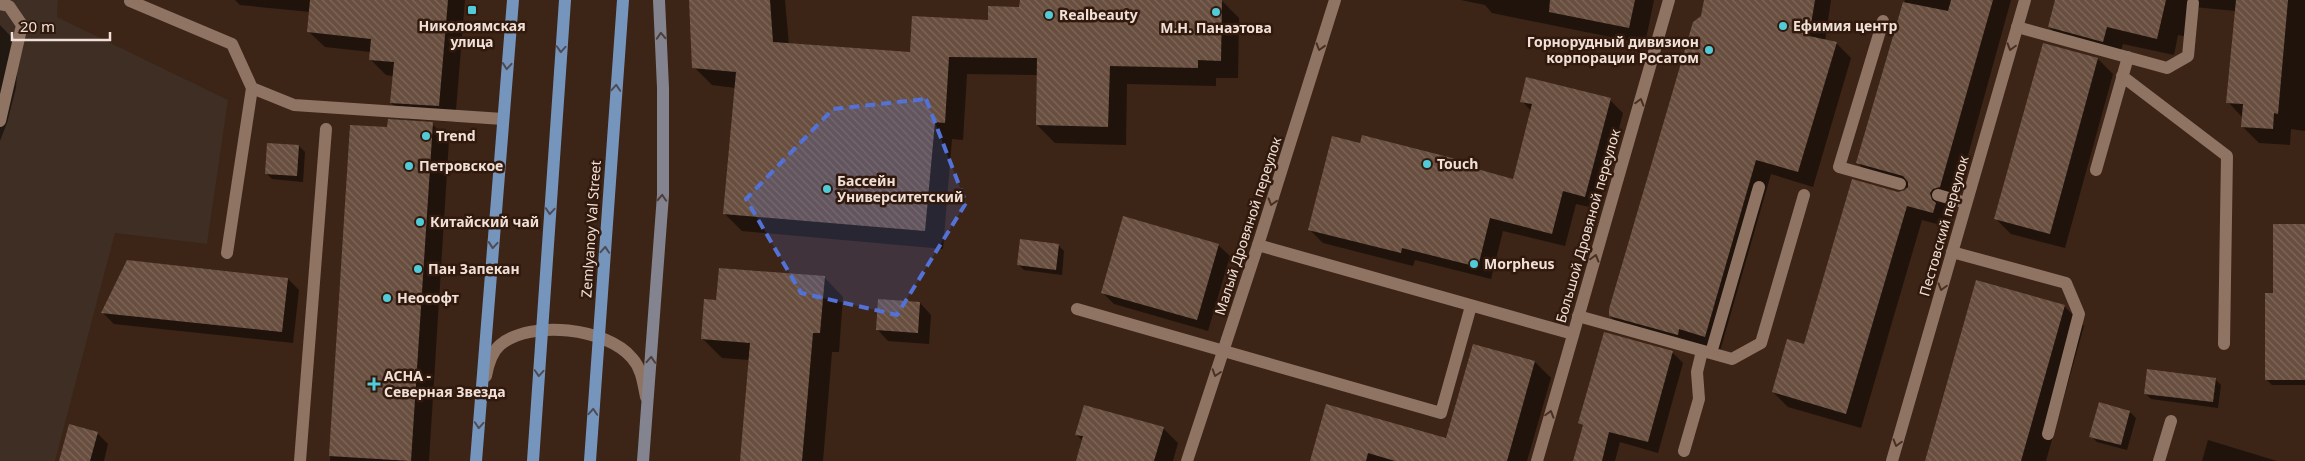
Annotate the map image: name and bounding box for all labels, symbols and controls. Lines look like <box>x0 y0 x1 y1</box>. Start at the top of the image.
marker: Николоямская улица <box>466 4 478 16</box>
place label: Realbeauty <box>1059 5 1138 24</box>
marker: М.Н. Панаэтова <box>1210 6 1222 18</box>
marker: Realbeauty <box>1043 9 1055 21</box>
scale bar <box>12 10 110 42</box>
text: 20 m <box>20 16 55 36</box>
place label: Николоямская улица <box>418 16 526 51</box>
place label: Ефимия центр <box>1793 16 1897 35</box>
place label: М.Н. Панаэтова <box>1160 18 1272 37</box>
marker: Ефимия центр <box>1777 20 1789 32</box>
one-way arrow <box>656 31 666 39</box>
place label: Горнорудный дивизион корпорации Росатом <box>1527 32 1699 67</box>
one-way arrow <box>1316 42 1326 50</box>
one-way arrow <box>2006 42 2017 51</box>
marker: Горнорудный дивизион корпорации Росатом <box>1703 44 1715 56</box>
one-way arrow <box>556 45 567 53</box>
one-way arrow <box>502 62 513 70</box>
one-way arrow <box>611 84 622 92</box>
one-way arrow <box>1634 98 1644 106</box>
place label: Trend <box>436 126 476 145</box>
street label: Большой Дровяной переулок <box>1551 126 1624 325</box>
marker: Trend <box>420 130 432 142</box>
street label: Малый Дровяной переулок <box>1210 134 1286 317</box>
street label: Пестовский переулок <box>1914 153 1973 298</box>
place label: Touch <box>1437 154 1478 173</box>
place label: Петровское <box>419 156 503 175</box>
marker: Touch <box>1421 158 1433 170</box>
marker: Петровское <box>403 160 415 172</box>
street label: Zemlyanoy Val Street <box>576 160 605 298</box>
place label: Бассейн Университетский <box>837 171 963 206</box>
marker: Бассейн Университетский <box>821 183 833 195</box>
one-way arrow <box>657 194 668 202</box>
one-way arrow <box>1267 197 1277 205</box>
one-way arrow <box>545 207 556 215</box>
place label: Китайский чай <box>430 212 539 231</box>
marker: Китайский чай <box>414 216 426 228</box>
one-way arrow <box>488 242 499 250</box>
one-way arrow <box>599 246 610 254</box>
place label: Morpheus <box>1484 254 1555 273</box>
one-way arrow <box>1589 254 1599 263</box>
marker: Morpheus <box>1468 258 1480 270</box>
place label: Пан Запекан <box>428 259 520 278</box>
marker: Пан Запекан <box>412 263 424 275</box>
one-way arrow <box>1938 283 1948 291</box>
place label: Неософт <box>397 288 459 307</box>
marker: Неософт <box>381 292 393 304</box>
one-way arrow <box>645 356 656 364</box>
place label: АСНА - Северная Звезда <box>384 366 506 401</box>
one-way arrow <box>1212 368 1222 377</box>
one-way arrow <box>533 369 544 377</box>
marker: АСНА - Северная Звезда <box>368 378 380 390</box>
one-way arrow <box>588 408 599 416</box>
one-way arrow <box>1544 410 1555 419</box>
one-way arrow <box>473 421 484 429</box>
one-way arrow <box>1893 439 1903 447</box>

